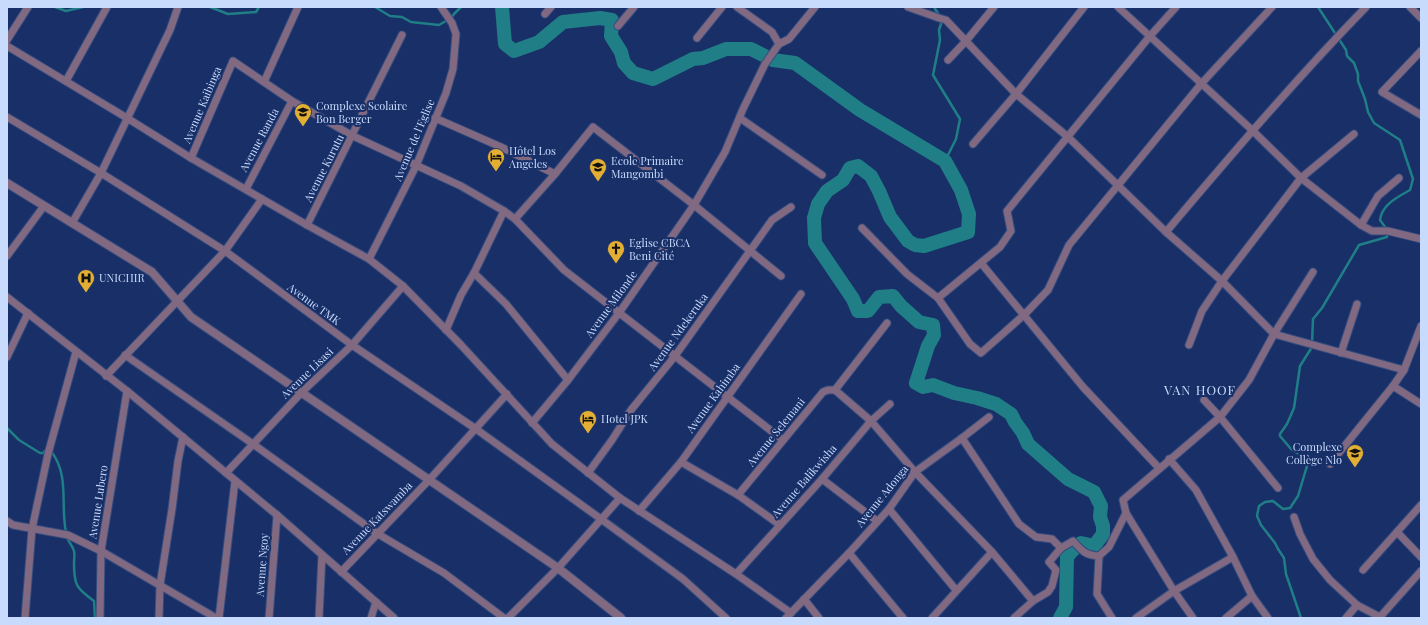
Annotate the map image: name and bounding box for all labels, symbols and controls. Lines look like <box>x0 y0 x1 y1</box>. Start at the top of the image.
street label: Avenue Kaibinga <box>178 64 225 146</box>
street label: Avenue de l'Eglise <box>389 96 438 184</box>
place label: Complexe Scolaire Bon Berger <box>316 98 408 126</box>
school or university icon: Complexe Scolaire Bon Berger <box>293 102 313 127</box>
street label: Avenue Randa <box>235 105 282 175</box>
street label: Avenue Kurutu <box>300 131 347 205</box>
place label: Hôtel Los Angeles <box>508 143 556 171</box>
hotel icon: Hôtel Los Angeles <box>486 147 506 172</box>
place label: Ecole Primaire Mangombi <box>611 153 684 181</box>
school or university icon: Ecole Primaire Mangombi <box>588 157 608 182</box>
place label: Eglise CBCA Beni Cité <box>629 235 690 263</box>
church icon: Eglise CBCA Beni Cité <box>606 239 626 264</box>
street label: Avenue Milonde <box>581 267 640 341</box>
hospital icon: UNICHIR <box>76 268 96 293</box>
place label: UNICHIR <box>99 270 146 285</box>
street label: Avenue TMK <box>284 279 345 328</box>
street label: Avenue Ndekeruka <box>644 289 711 374</box>
street label: Avenue Lisasi <box>277 344 336 402</box>
street label: Avenue Kahimba <box>682 359 743 436</box>
district label: VAN HOOF <box>1163 381 1236 398</box>
street label: Avenue Selemani <box>743 394 808 470</box>
hotel icon: Hotel JPK <box>578 409 598 434</box>
place label: Hotel JPK <box>601 411 649 426</box>
place label: Complexe Collège Nlo <box>1286 439 1342 467</box>
street label: Avenue Balikwisha <box>767 441 840 521</box>
school or university icon: Complexe Collège Nlo <box>1345 443 1365 468</box>
street label: Avenue Adonga <box>851 461 912 531</box>
street label: Avenue Lubero <box>84 464 111 541</box>
street label: Avenue Katswamba <box>337 478 416 558</box>
street label: Avenue Ngoy <box>252 532 271 598</box>

